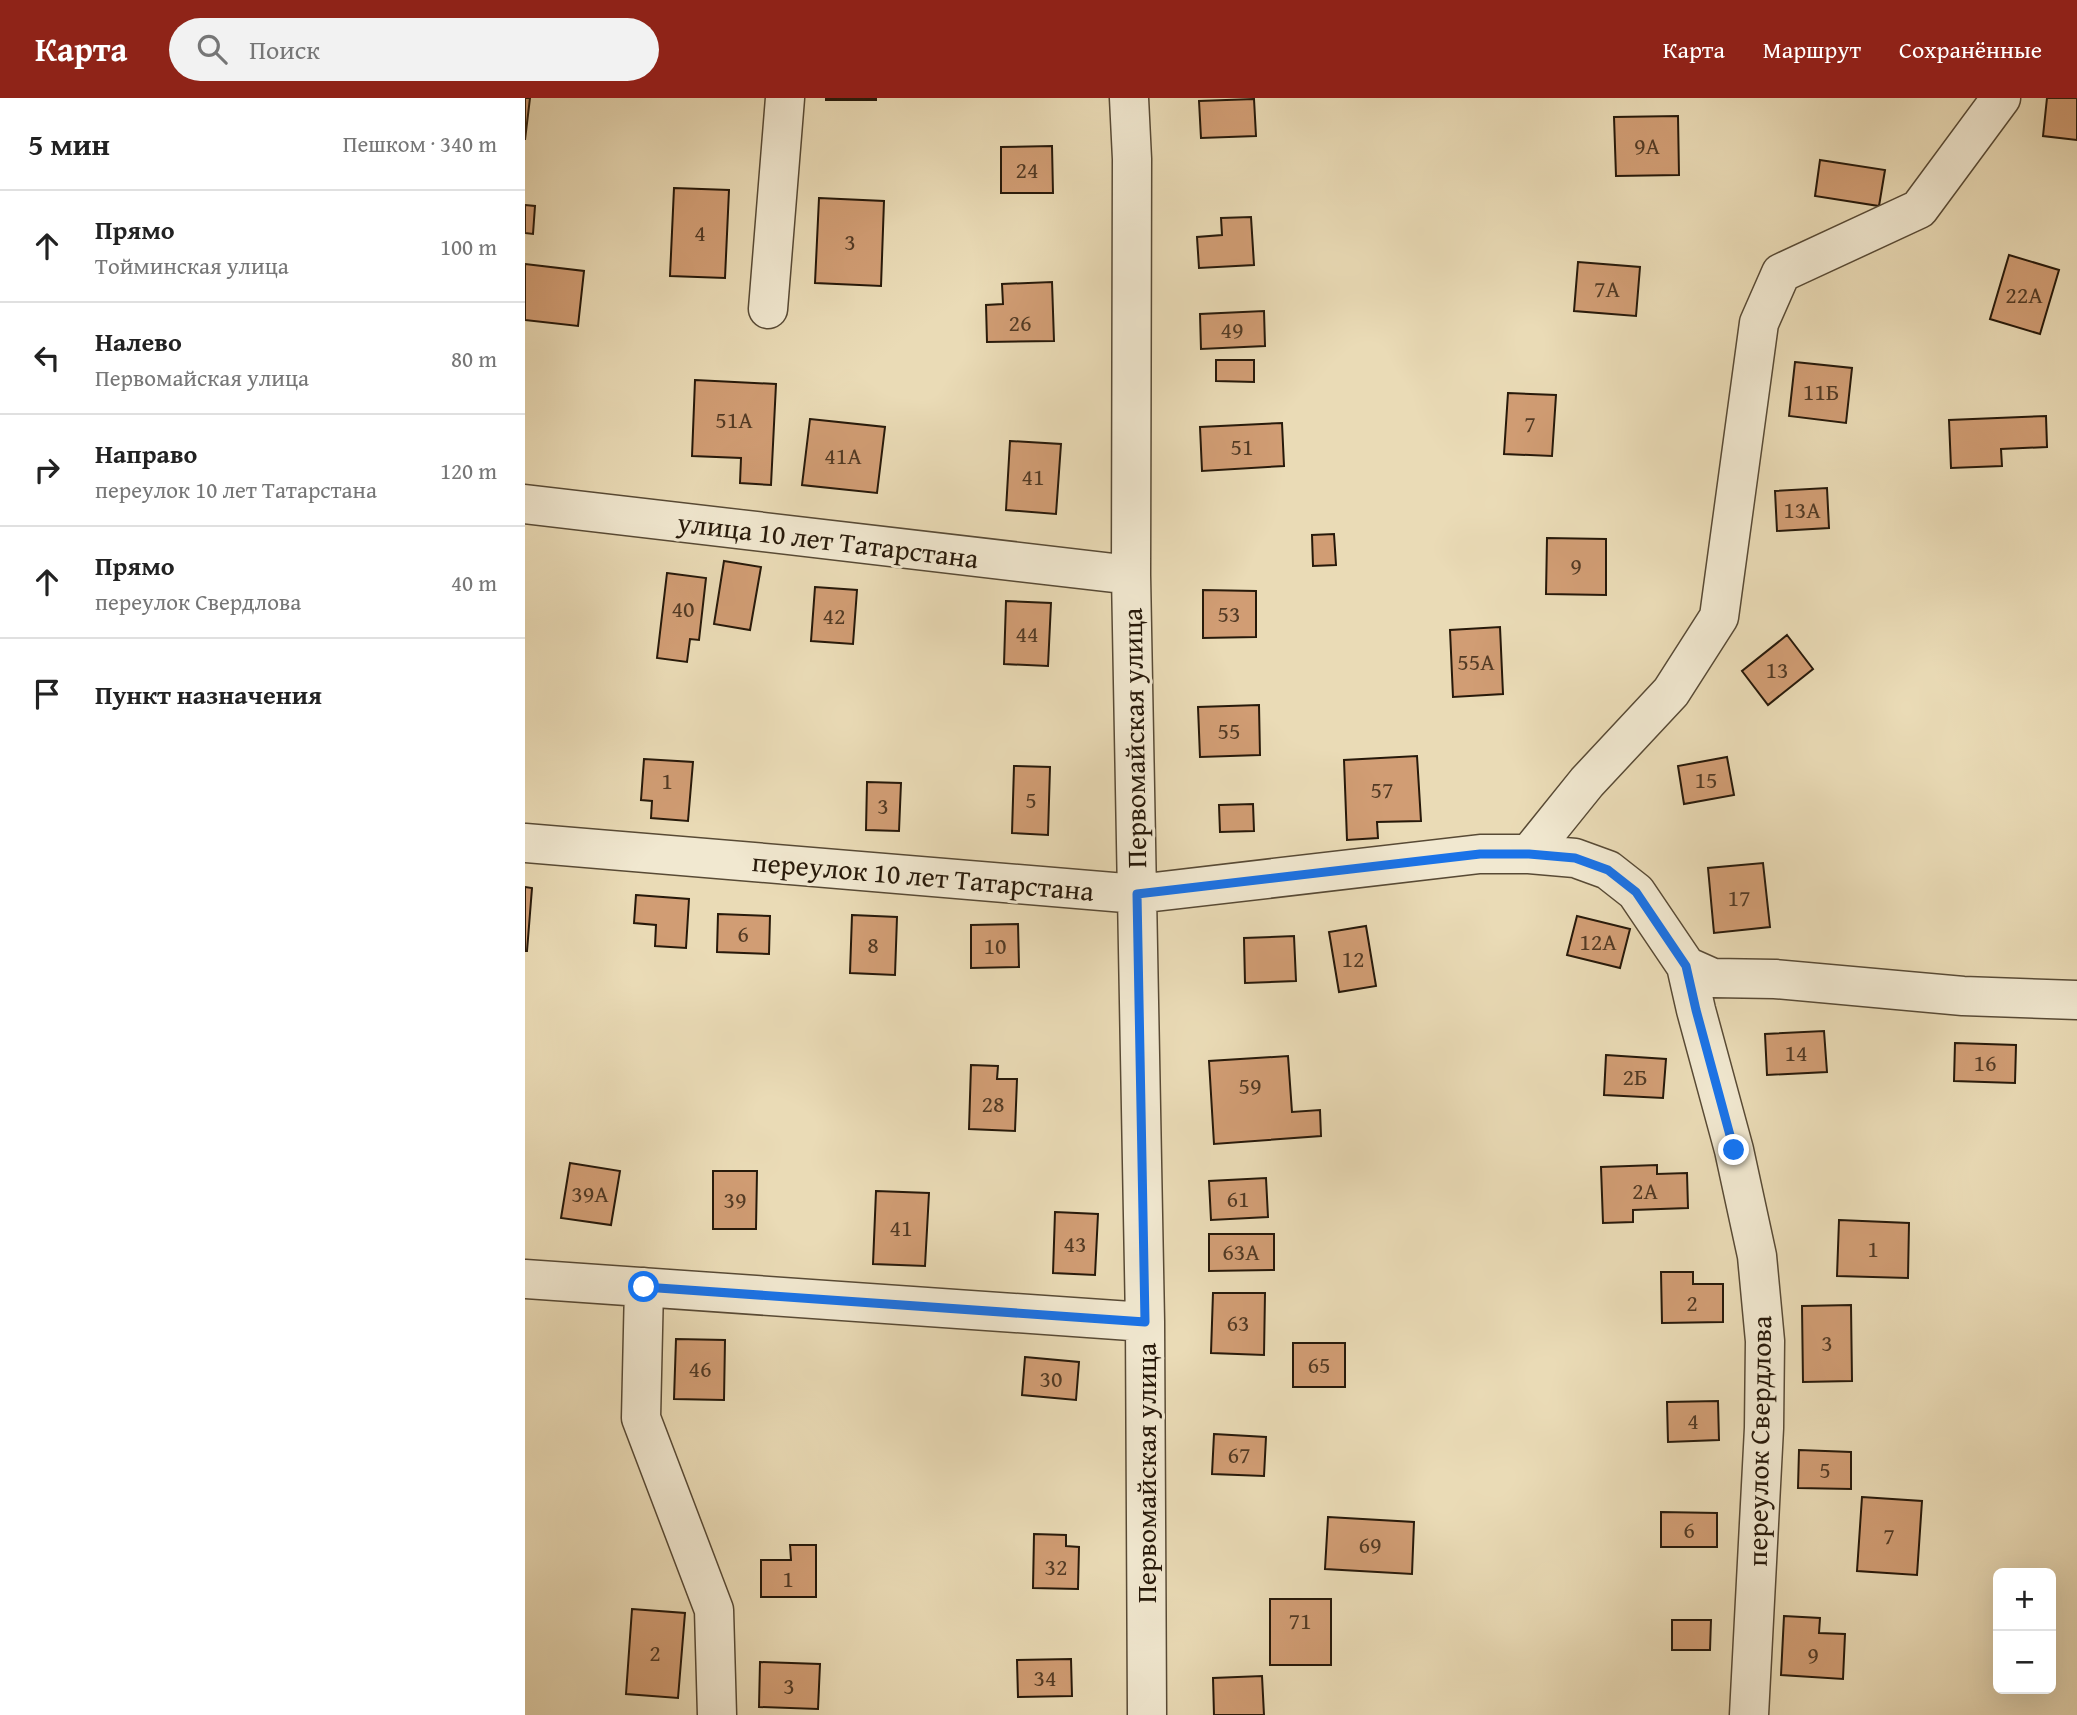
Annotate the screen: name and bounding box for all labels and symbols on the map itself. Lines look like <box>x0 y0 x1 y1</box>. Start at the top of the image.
house number: 9А <box>1634 128 1661 163</box>
house number: 24 <box>1015 152 1039 187</box>
house number: 4 <box>694 215 706 250</box>
house number: 3 <box>844 224 856 259</box>
house number: 7А <box>1594 271 1621 306</box>
house number: 22А <box>2005 277 2043 312</box>
house number: 26 <box>1008 305 1032 340</box>
house number: 49 <box>1220 312 1244 347</box>
house number: 11Б <box>1803 374 1839 409</box>
house number: 51А <box>715 402 753 437</box>
house number: 7 <box>1524 406 1536 441</box>
house number: 51 <box>1230 429 1254 464</box>
house number: 41А <box>824 438 862 473</box>
house number: 41 <box>1021 459 1045 494</box>
house number: 13А <box>1783 492 1821 527</box>
street label: улица 10 лет Татарстана <box>674 501 982 578</box>
house number: 9 <box>1570 548 1582 583</box>
house number: 40 <box>671 591 695 626</box>
house number: 53 <box>1217 596 1241 631</box>
house number: 42 <box>822 598 846 633</box>
street label: Первомайская улица <box>1111 607 1156 869</box>
house number: 44 <box>1015 616 1039 651</box>
house number: 55А <box>1457 644 1495 679</box>
house number: 13 <box>1765 652 1789 687</box>
house number: 55 <box>1217 713 1241 748</box>
house number: 15 <box>1694 762 1718 797</box>
house number: 1 <box>661 763 673 798</box>
house number: 57 <box>1370 772 1394 807</box>
house number: 5 <box>1025 782 1037 817</box>
house number: 3 <box>877 788 889 823</box>
street label: переулок 10 лет Татарстана <box>750 840 1096 911</box>
house number: 17 <box>1727 880 1751 915</box>
house number: 6 <box>737 916 749 951</box>
house number: 12А <box>1579 924 1617 959</box>
house number: 8 <box>867 927 879 962</box>
house number: 10 <box>983 928 1007 963</box>
house number: 12 <box>1341 941 1365 976</box>
house number: 14 <box>1784 1035 1808 1070</box>
house number: 16 <box>1973 1045 1997 1080</box>
house number: 2Б <box>1622 1059 1648 1094</box>
house number: 59 <box>1238 1068 1262 1103</box>
house number: 28 <box>981 1086 1005 1121</box>
route end <box>1718 1134 1749 1165</box>
house number: 2А <box>1632 1173 1659 1208</box>
house number: 39А <box>571 1176 609 1211</box>
house number: 61 <box>1226 1181 1250 1216</box>
house number: 39 <box>723 1182 747 1217</box>
house number: 41 <box>889 1210 913 1245</box>
house number: 43 <box>1063 1226 1087 1261</box>
house number: 1 <box>1867 1231 1879 1266</box>
house number: 63А <box>1222 1234 1260 1269</box>
route start <box>628 1271 659 1302</box>
house number: 2 <box>1686 1285 1698 1320</box>
house number: 63 <box>1226 1305 1250 1340</box>
street label: переулок Свердлова <box>1736 1315 1781 1567</box>
house number: 3 <box>1821 1325 1833 1360</box>
street label: Первомайская улица <box>1125 1342 1166 1603</box>
house number: 65 <box>1307 1347 1331 1382</box>
house number: 46 <box>688 1351 712 1386</box>
house number: 30 <box>1039 1361 1063 1396</box>
house number: 4 <box>1687 1403 1699 1438</box>
house number: 67 <box>1227 1437 1251 1472</box>
house number: 5 <box>1819 1452 1831 1487</box>
house number: 6 <box>1683 1512 1695 1547</box>
house number: 7 <box>1883 1518 1895 1553</box>
house number: 69 <box>1358 1527 1382 1562</box>
house number: 32 <box>1044 1549 1068 1584</box>
house number: 1 <box>782 1561 794 1596</box>
house number: 71 <box>1288 1603 1312 1638</box>
house number: 2 <box>649 1635 661 1670</box>
house number: 9 <box>1807 1637 1819 1672</box>
house number: 34 <box>1033 1660 1057 1695</box>
house number: 3 <box>783 1668 795 1703</box>

